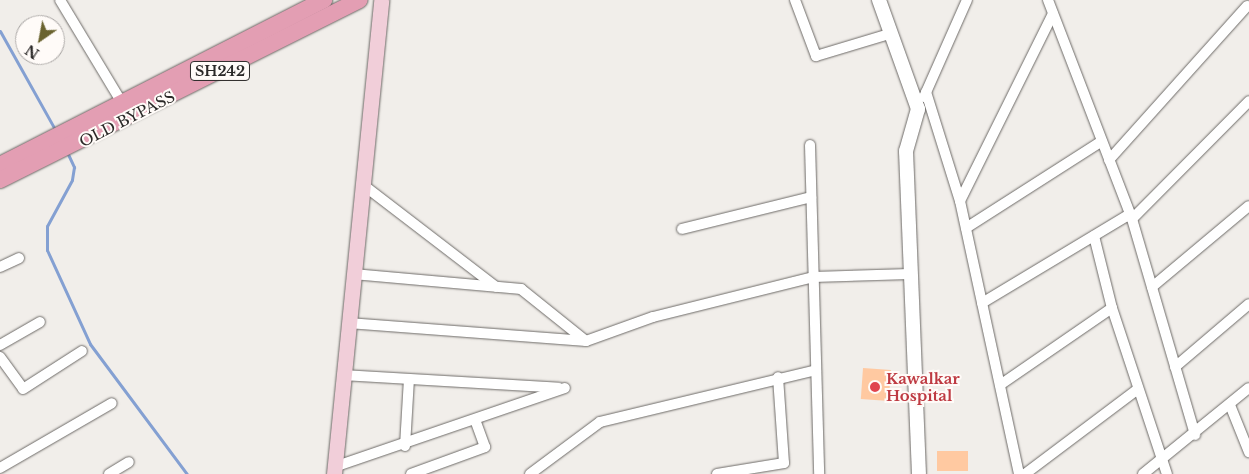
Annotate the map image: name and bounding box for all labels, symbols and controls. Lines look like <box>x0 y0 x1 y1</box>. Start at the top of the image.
north arrow <box>15 15 65 65</box>
text: N <box>22 41 43 63</box>
road number: SH242 <box>189 59 251 82</box>
street label: OLD BYPASS <box>76 87 178 151</box>
place label: Kawalkar Hospital <box>886 369 960 404</box>
marker: Kawalkar Hospital <box>868 380 882 394</box>

